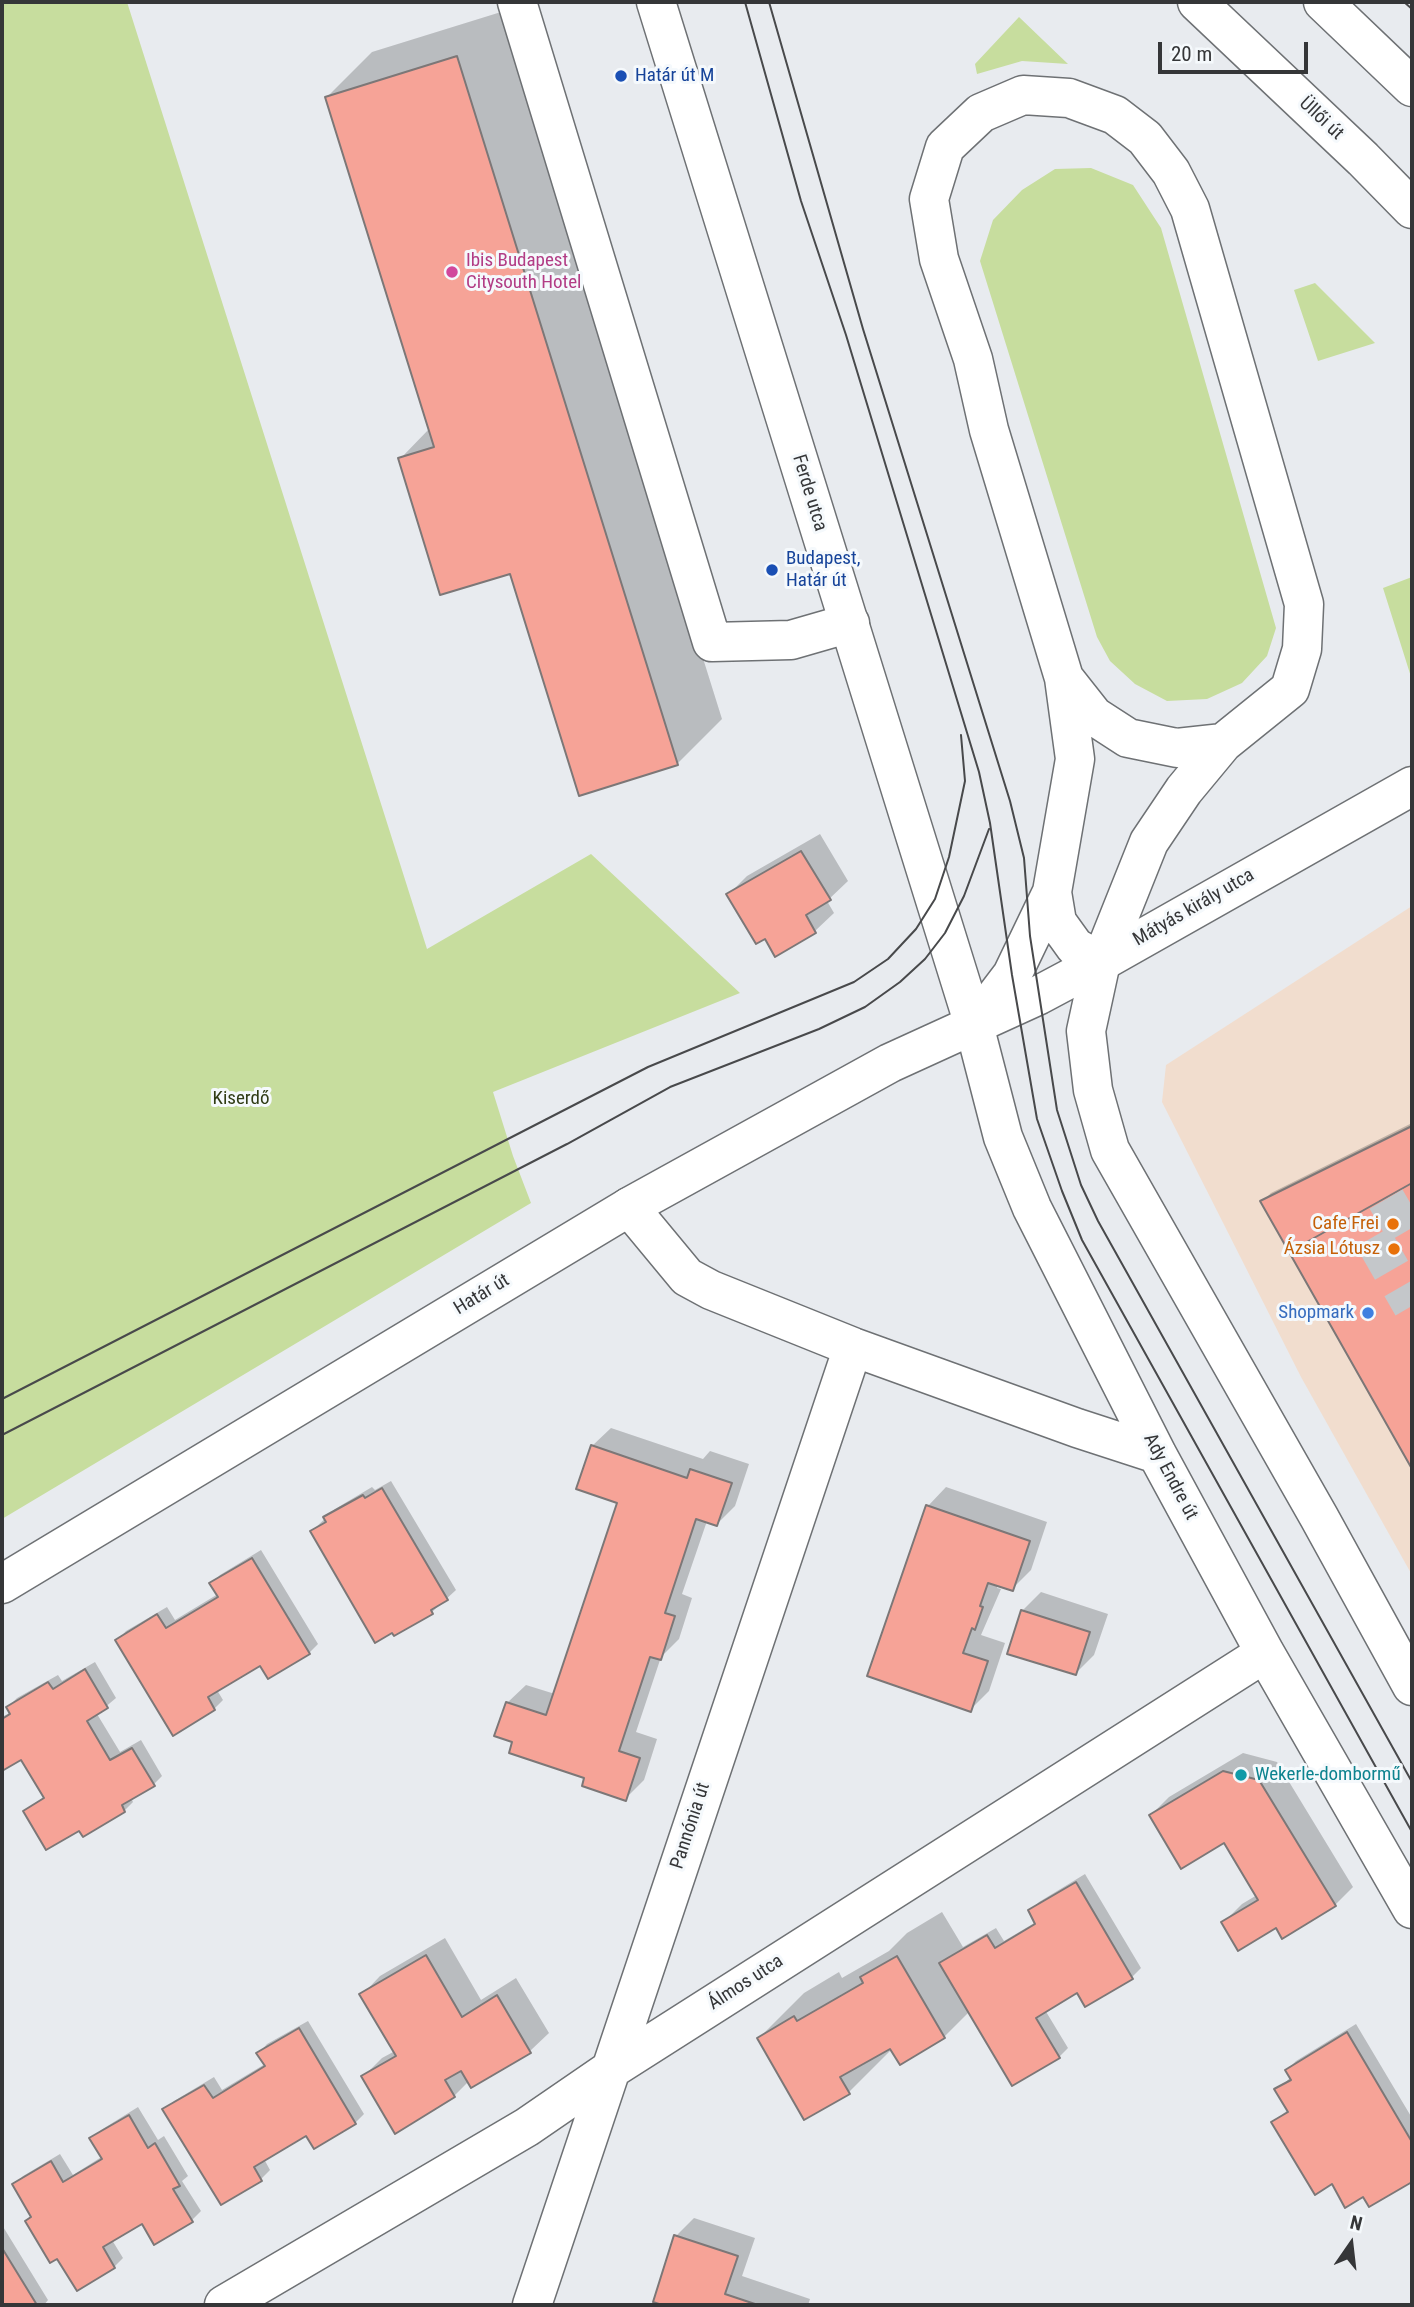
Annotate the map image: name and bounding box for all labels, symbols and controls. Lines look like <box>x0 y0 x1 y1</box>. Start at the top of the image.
scale bar <box>1162 28 1312 72</box>
text: 20 m <box>1171 42 1212 66</box>
place label: Határ út M <box>635 65 714 87</box>
marker: Határ út M <box>613 68 629 84</box>
street label: Üllői út <box>1294 93 1348 145</box>
place label: Ibis Budapest Citysouth Hotel <box>466 250 581 294</box>
marker: Ibis Budapest Citysouth Hotel <box>444 264 460 280</box>
street label: Ferde utca <box>787 452 831 534</box>
place label: Budapest, Határ út <box>786 548 860 592</box>
marker: Budapest, Határ út <box>764 562 780 578</box>
street label: Mátyás király utca <box>1130 864 1258 952</box>
park label: Kiserdő <box>213 1088 269 1110</box>
place label: Cafe Frei <box>1312 1213 1379 1235</box>
marker: Cafe Frei <box>1385 1216 1401 1232</box>
place label: Ázsia Lótusz <box>1284 1238 1380 1260</box>
marker: Ázsia Lótusz <box>1386 1241 1402 1257</box>
street label: Határ út <box>450 1270 514 1320</box>
place label: Shopmark <box>1278 1302 1354 1324</box>
marker: Shopmark <box>1360 1305 1376 1321</box>
street label: Ady Endre út <box>1138 1430 1202 1524</box>
place label: Wekerle-dombormű <box>1255 1764 1401 1786</box>
marker: Wekerle-dombormű <box>1233 1767 1249 1783</box>
street label: Pannónia út <box>666 1780 716 1872</box>
street label: Álmos utca <box>704 1950 788 2016</box>
north arrow <box>1316 2209 1386 2279</box>
text: N <box>1348 2211 1365 2236</box>

